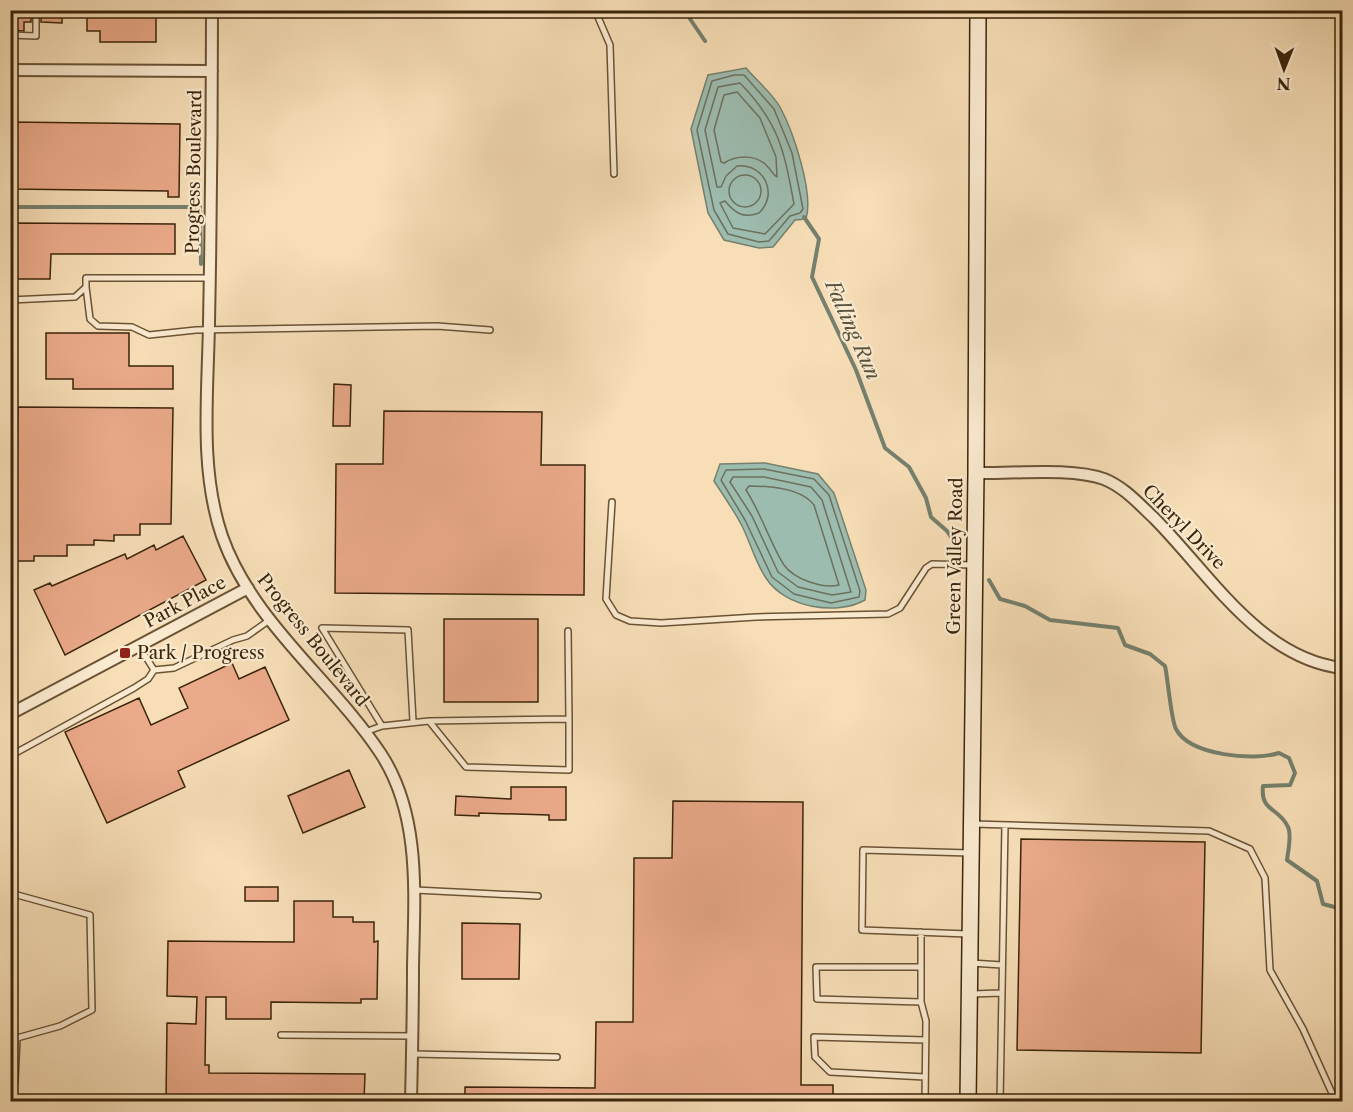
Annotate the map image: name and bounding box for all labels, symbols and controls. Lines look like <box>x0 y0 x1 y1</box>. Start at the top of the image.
north arrow <box>1254 39 1314 99</box>
text: N <box>1277 74 1291 94</box>
street label: Progress Boulevard <box>182 90 206 254</box>
water label: Falling Run <box>820 275 886 384</box>
street label: Green Valley Road <box>943 477 967 635</box>
street label: Cheryl Drive <box>1138 480 1230 574</box>
street label: Progress Boulevard <box>253 569 373 711</box>
street label: Park Place <box>140 571 230 633</box>
place label: Park / Progress <box>137 642 265 664</box>
marker: Park / Progress <box>118 646 132 660</box>

